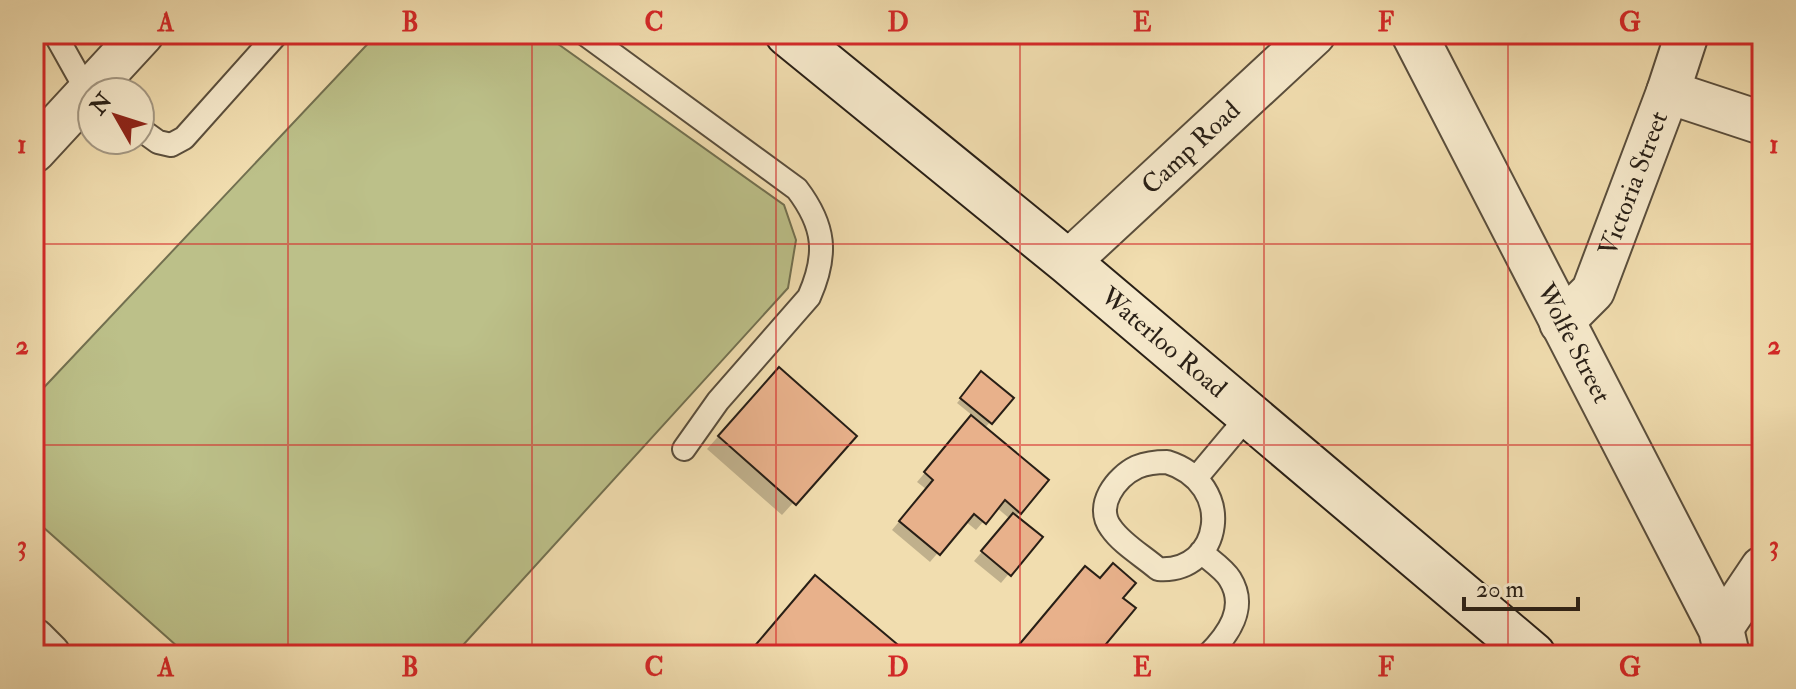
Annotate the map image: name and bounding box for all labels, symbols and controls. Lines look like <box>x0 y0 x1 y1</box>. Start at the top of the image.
text: A <box>157 7 175 39</box>
text: B <box>401 7 419 39</box>
text: C <box>644 7 664 39</box>
text: D <box>887 7 909 39</box>
text: E <box>1133 7 1152 39</box>
text: F <box>1378 7 1395 39</box>
text: G <box>1619 7 1641 39</box>
north arrow <box>76 76 156 156</box>
text: N <box>84 87 119 121</box>
street label: Camp Road <box>1135 94 1247 201</box>
street label: Victoria Street <box>1592 107 1675 260</box>
text: 1 <box>17 129 27 161</box>
text: 1 <box>1769 129 1779 161</box>
street label: Wolfe Street <box>1529 277 1618 409</box>
street label: Waterloo Road <box>1093 280 1233 405</box>
text: 2 <box>15 330 29 362</box>
text: 2 <box>1767 330 1781 362</box>
text: 3 <box>17 530 27 562</box>
text: 3 <box>1769 530 1779 562</box>
scale bar <box>1464 561 1578 611</box>
text: 20 m <box>1476 574 1525 605</box>
text: A <box>157 652 175 684</box>
text: B <box>401 652 419 684</box>
text: C <box>644 652 664 684</box>
text: D <box>887 652 909 684</box>
text: E <box>1133 652 1152 684</box>
text: F <box>1378 652 1395 684</box>
text: G <box>1619 652 1641 684</box>

